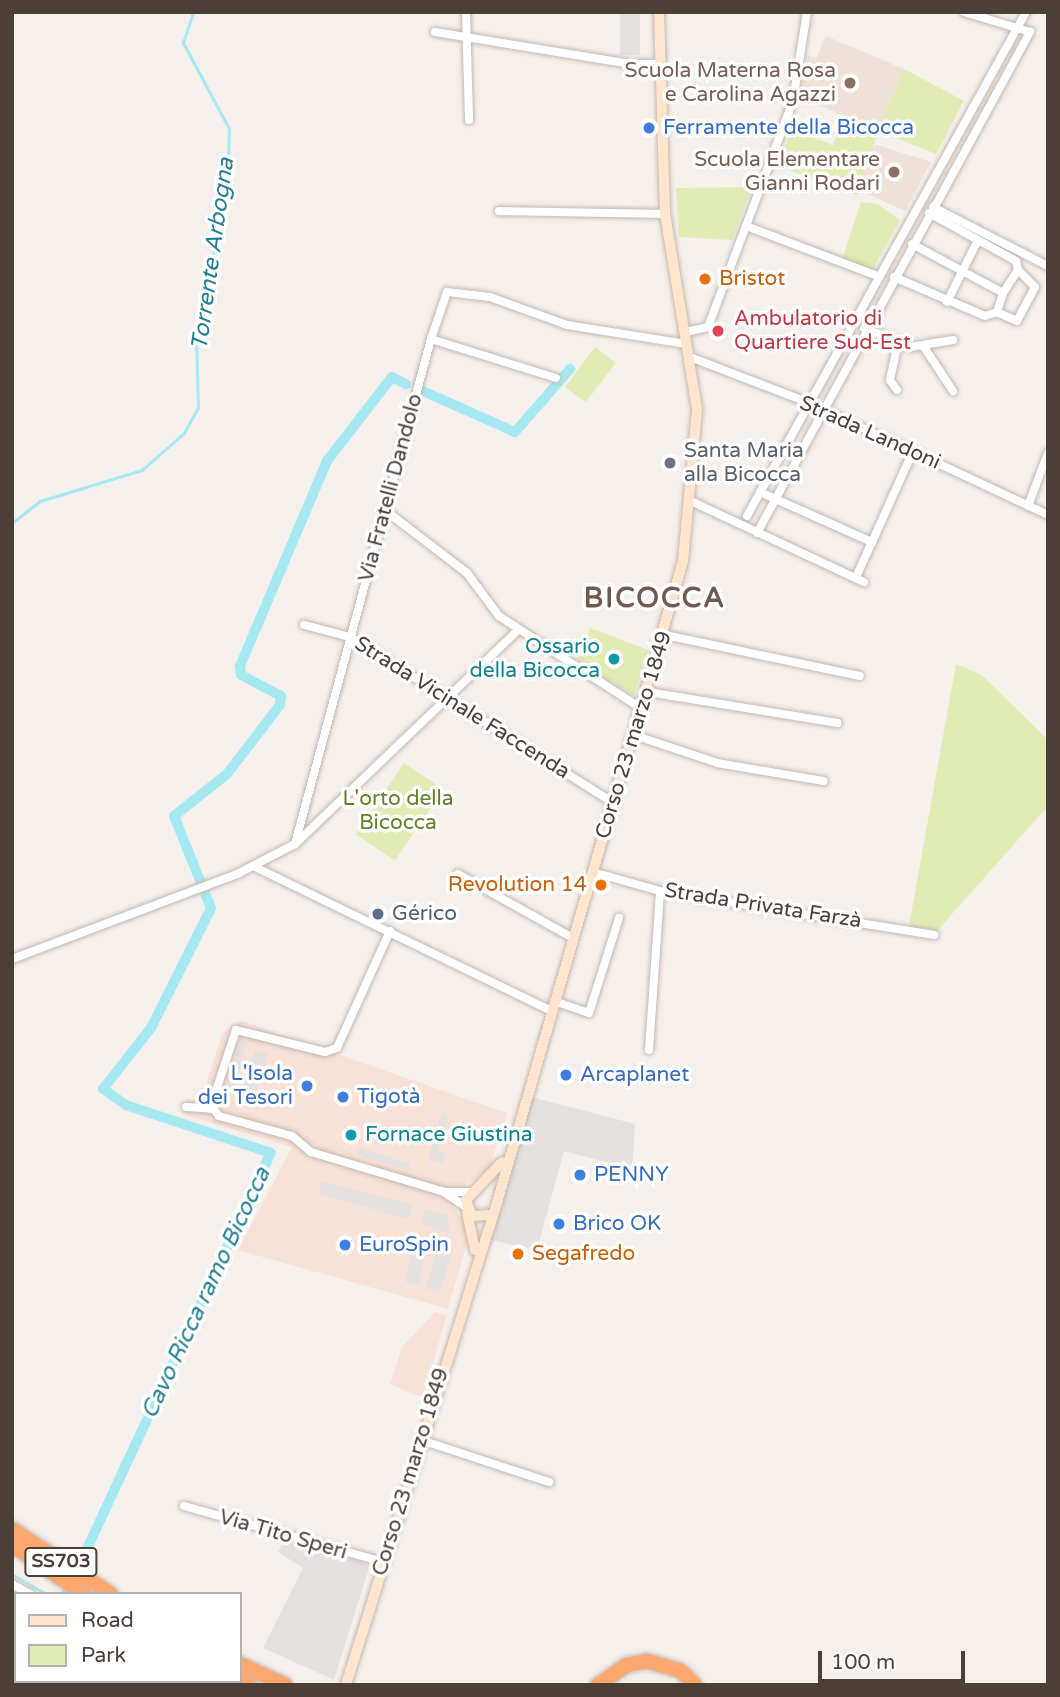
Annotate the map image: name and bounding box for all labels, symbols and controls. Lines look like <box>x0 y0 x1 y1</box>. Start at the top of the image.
place label: Scuola Materna Rosa e Carolina Agazzi <box>625 58 836 108</box>
marker: Scuola Materna Rosa e Carolina Agazzi <box>842 75 858 91</box>
place label: Ferramente della Bicocca <box>663 115 914 141</box>
marker: Ferramente della Bicocca <box>641 120 657 136</box>
place label: Scuola Elementare Gianni Rodari <box>694 147 880 197</box>
water label: Torrente Arbogna <box>186 156 240 352</box>
marker: Scuola Elementare Gianni Rodari <box>886 164 902 180</box>
place label: Bristot <box>719 266 785 292</box>
marker: Bristot <box>697 271 713 287</box>
place label: Ambulatorio di Quartiere Sud-Est <box>734 306 911 356</box>
marker: Ambulatorio di Quartiere Sud-Est <box>708 321 728 341</box>
street label: Via Fratelli Dandolo <box>354 391 428 585</box>
street label: Strada Landoni <box>796 391 944 475</box>
place label: Santa Maria alla Bicocca <box>684 438 804 488</box>
marker: Santa Maria alla Bicocca <box>662 455 678 471</box>
district label: BICOCCA <box>585 581 725 615</box>
street label: Corso 23 marzo 1849 <box>590 628 678 842</box>
street label: Strada Vicinale Faccenda <box>350 631 574 785</box>
place label: Ossario della Bicocca <box>470 634 600 684</box>
marker: Ossario della Bicocca <box>606 651 622 667</box>
park label: L'orto della Bicocca <box>342 786 454 836</box>
place label: Revolution 14 <box>448 872 587 898</box>
marker: Revolution 14 <box>593 877 609 893</box>
street label: Strada Privata Farzà <box>663 878 863 934</box>
place label: Gérico <box>392 901 457 927</box>
marker: Gérico <box>370 906 386 922</box>
place label: L'Isola dei Tesori <box>198 1061 293 1111</box>
place label: Arcaplanet <box>580 1062 689 1088</box>
marker: Arcaplanet <box>558 1067 574 1083</box>
marker: L'Isola dei Tesori <box>299 1078 315 1094</box>
place label: Tigotà <box>357 1084 421 1110</box>
marker: Tigotà <box>335 1089 351 1105</box>
place label: Fornace Giustina <box>365 1122 533 1148</box>
marker: Fornace Giustina <box>343 1127 359 1143</box>
place label: PENNY <box>594 1162 669 1188</box>
water label: Cavo Ricca ramo Bicocca <box>136 1163 276 1423</box>
marker: PENNY <box>572 1167 588 1183</box>
place label: Brico OK <box>573 1211 661 1237</box>
marker: Brico OK <box>551 1216 567 1232</box>
place label: EuroSpin <box>359 1232 449 1258</box>
marker: EuroSpin <box>337 1237 353 1253</box>
place label: Segafredo <box>532 1241 635 1267</box>
marker: Segafredo <box>510 1246 526 1262</box>
street label: Corso 23 marzo 1849 <box>367 1365 455 1579</box>
street label: Via Tito Speri <box>216 1505 350 1565</box>
road number: SS703 <box>24 1546 98 1578</box>
legend <box>14 1592 242 1683</box>
text: Road <box>81 1608 134 1633</box>
scale bar <box>822 1638 969 1682</box>
text: Park <box>81 1643 126 1668</box>
text: 100 m <box>831 1650 895 1675</box>

